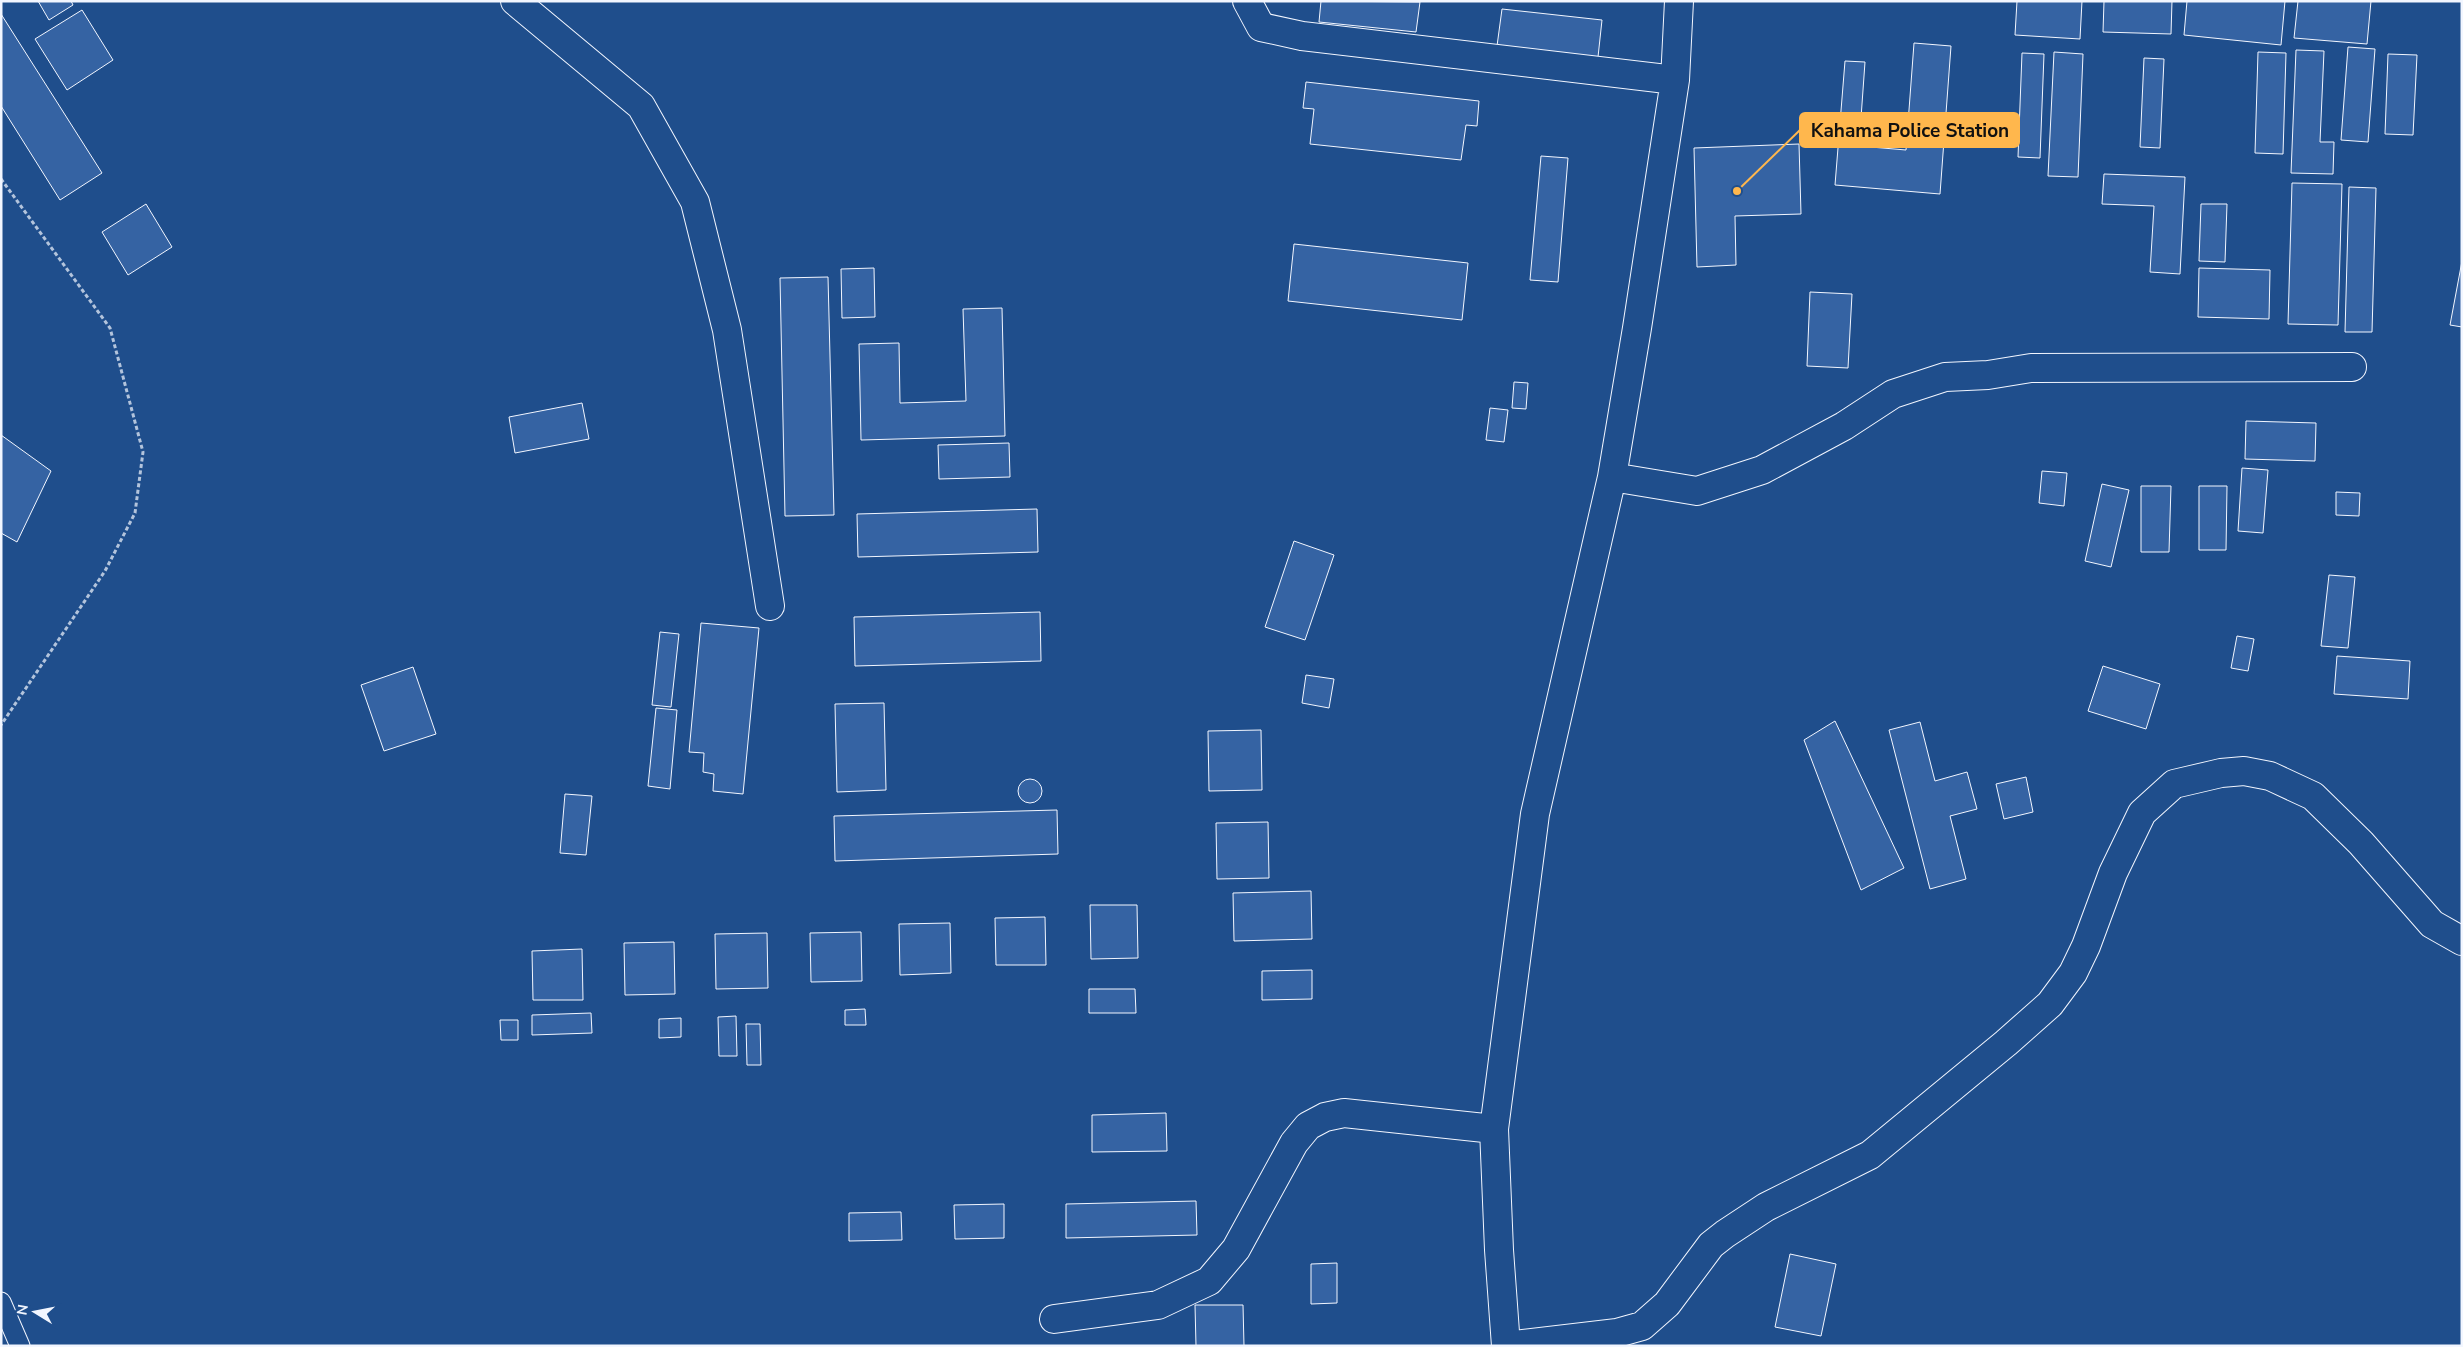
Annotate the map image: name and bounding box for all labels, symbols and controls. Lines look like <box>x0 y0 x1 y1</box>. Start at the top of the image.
callout: Kahama Police Station <box>1800 113 2019 147</box>
text: Kahama Police Station <box>1811 118 2009 144</box>
north arrow <box>10 1287 60 1337</box>
text: N <box>12 1303 33 1317</box>

